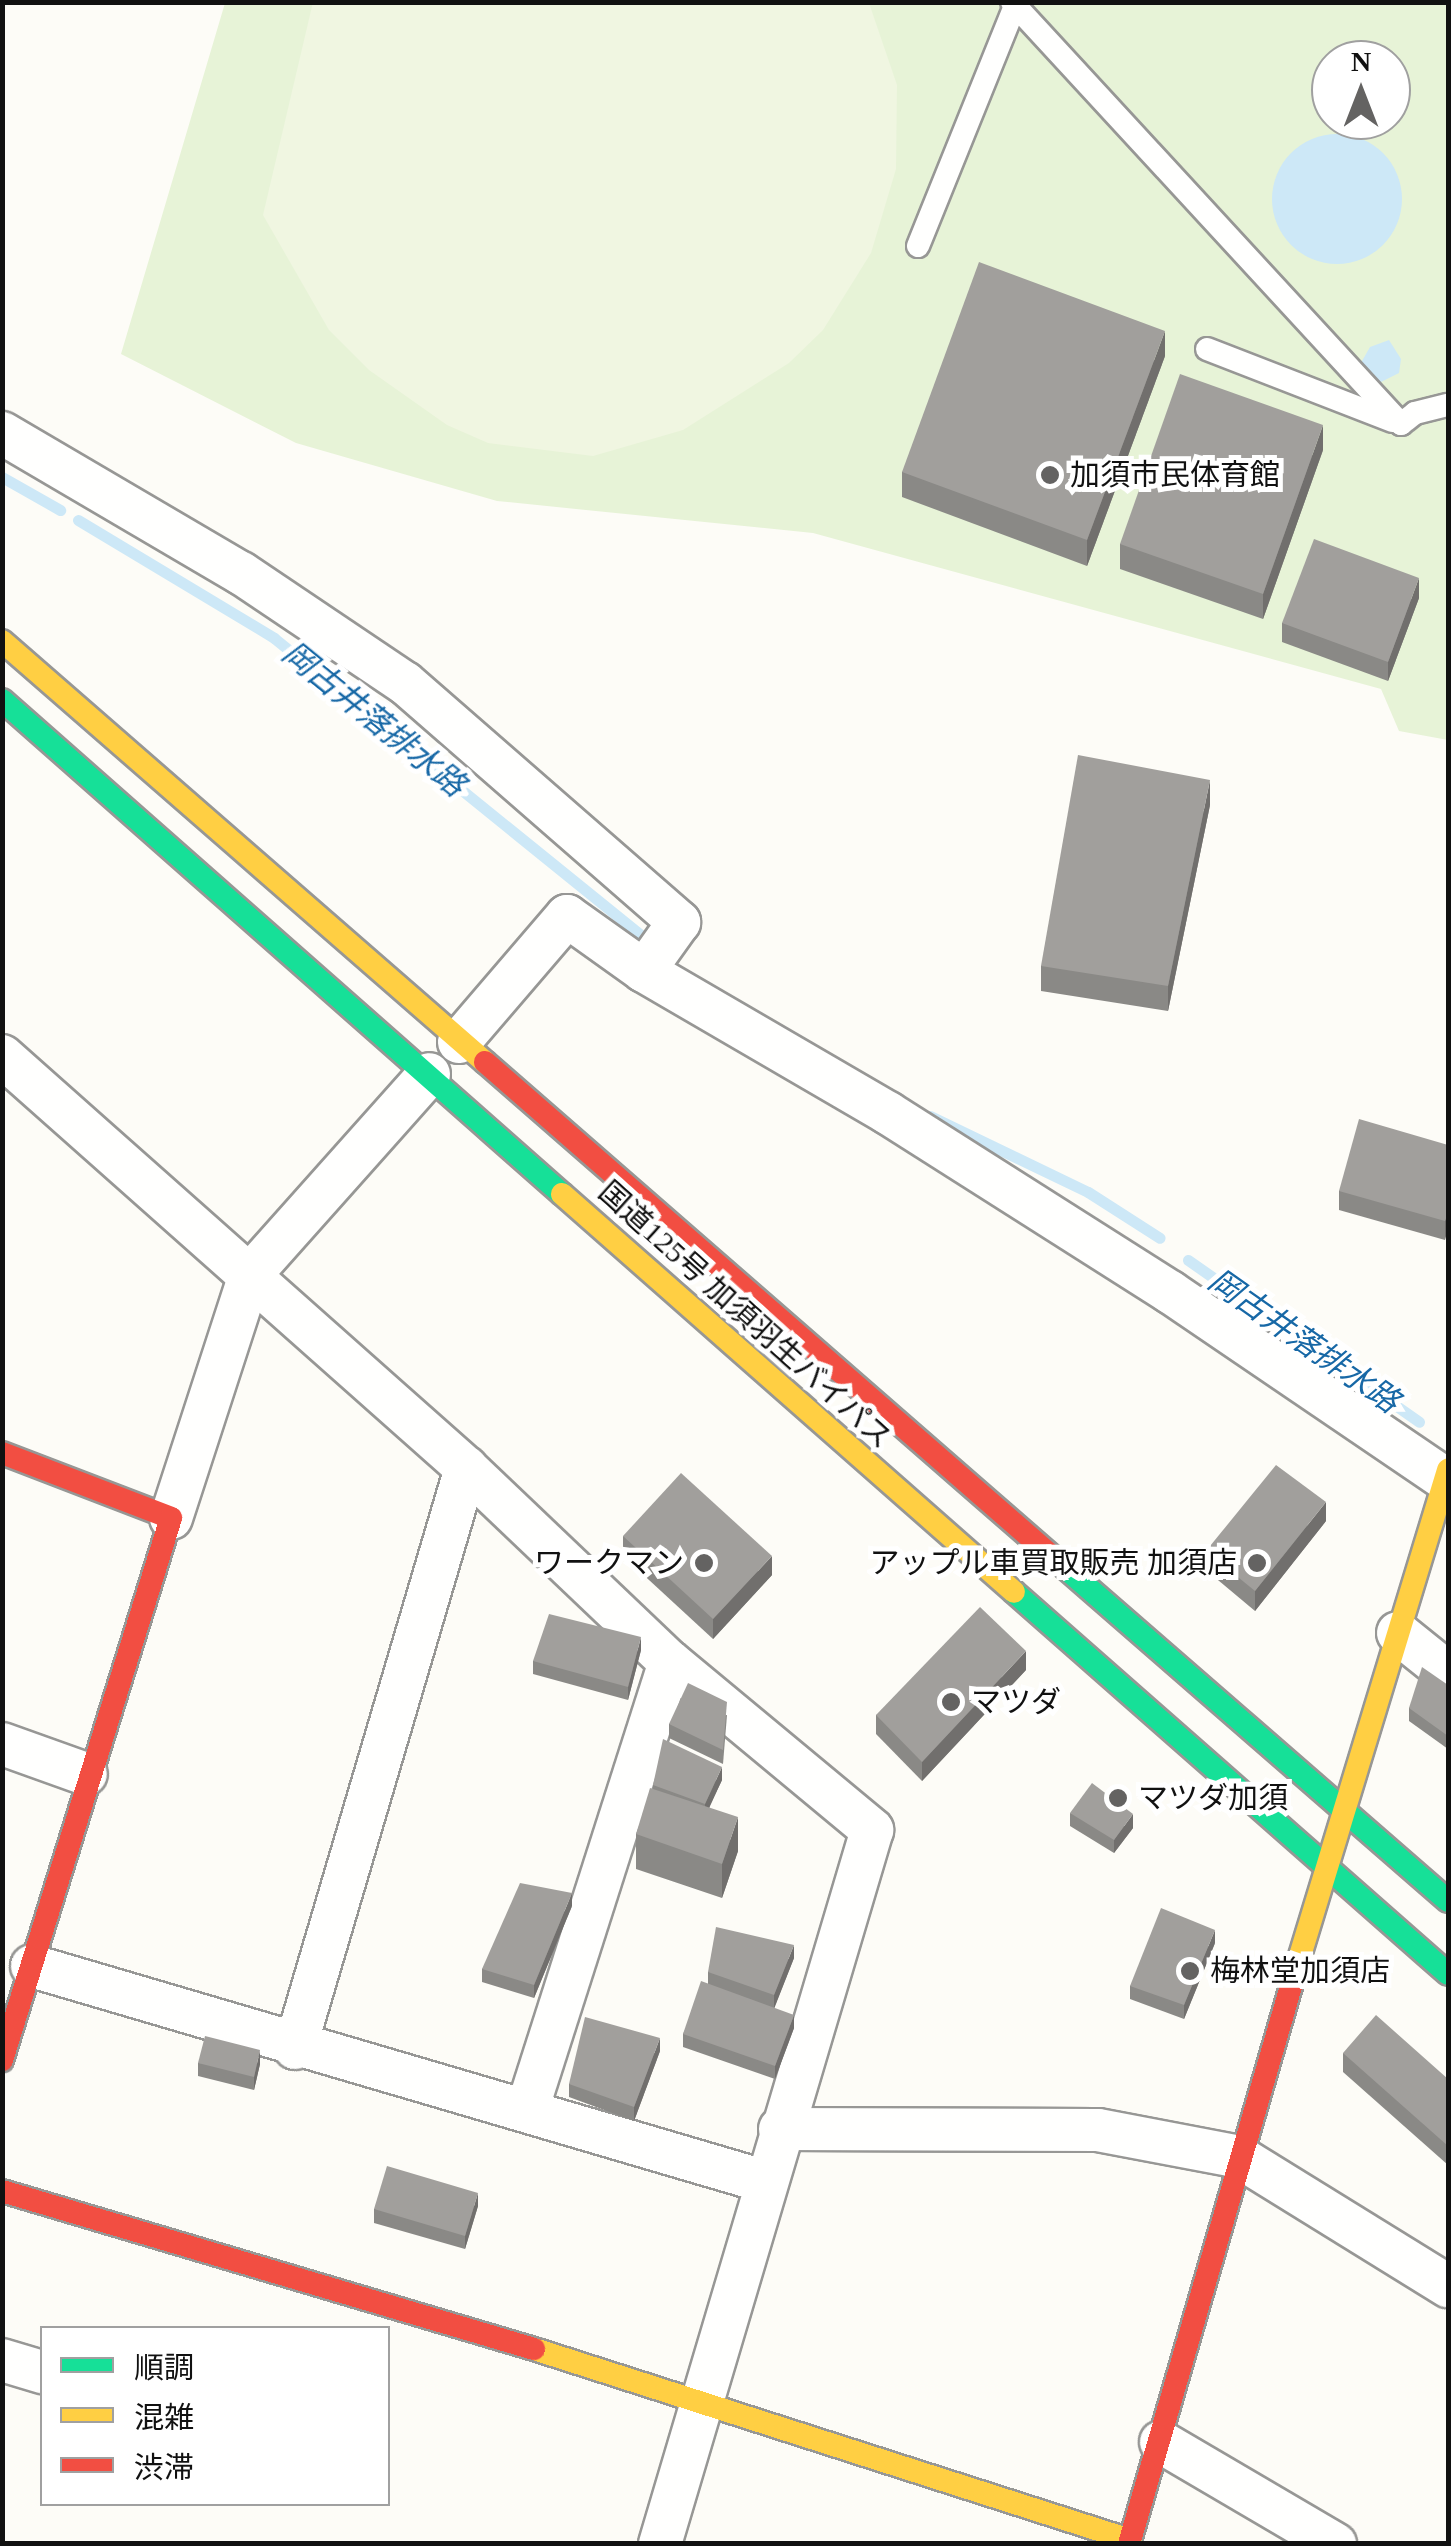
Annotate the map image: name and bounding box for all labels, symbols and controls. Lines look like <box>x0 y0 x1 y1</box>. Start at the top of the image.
north arrow <box>1311 40 1411 140</box>
text: N <box>1351 46 1371 77</box>
place label: 加須市民体育館 <box>1070 457 1280 493</box>
marker: 加須市民体育館 <box>1039 464 1061 486</box>
water label: 岡古井落排水路 <box>275 634 473 804</box>
street label: 国道125号 加須羽生バイパス <box>591 1174 899 1456</box>
water label: 岡古井落排水路 <box>1201 1261 1407 1421</box>
place label: ワークマン <box>534 1545 684 1581</box>
place label: アップル車買取販売 加須店 <box>870 1545 1237 1581</box>
marker: ワークマン <box>693 1552 715 1574</box>
marker: アップル車買取販売 加須店 <box>1246 1552 1268 1574</box>
place label: マツダ <box>971 1684 1061 1720</box>
marker: マツダ <box>940 1691 962 1713</box>
place label: マツダ加須 <box>1138 1780 1288 1816</box>
marker: マツダ加須 <box>1107 1787 1129 1809</box>
place label: 梅林堂加須店 <box>1210 1953 1390 1989</box>
marker: 梅林堂加須店 <box>1179 1960 1201 1982</box>
legend <box>40 2326 390 2506</box>
text: 順調 <box>134 2351 194 2384</box>
text: 混雑 <box>134 2401 194 2434</box>
text: 渋滞 <box>134 2451 194 2484</box>

